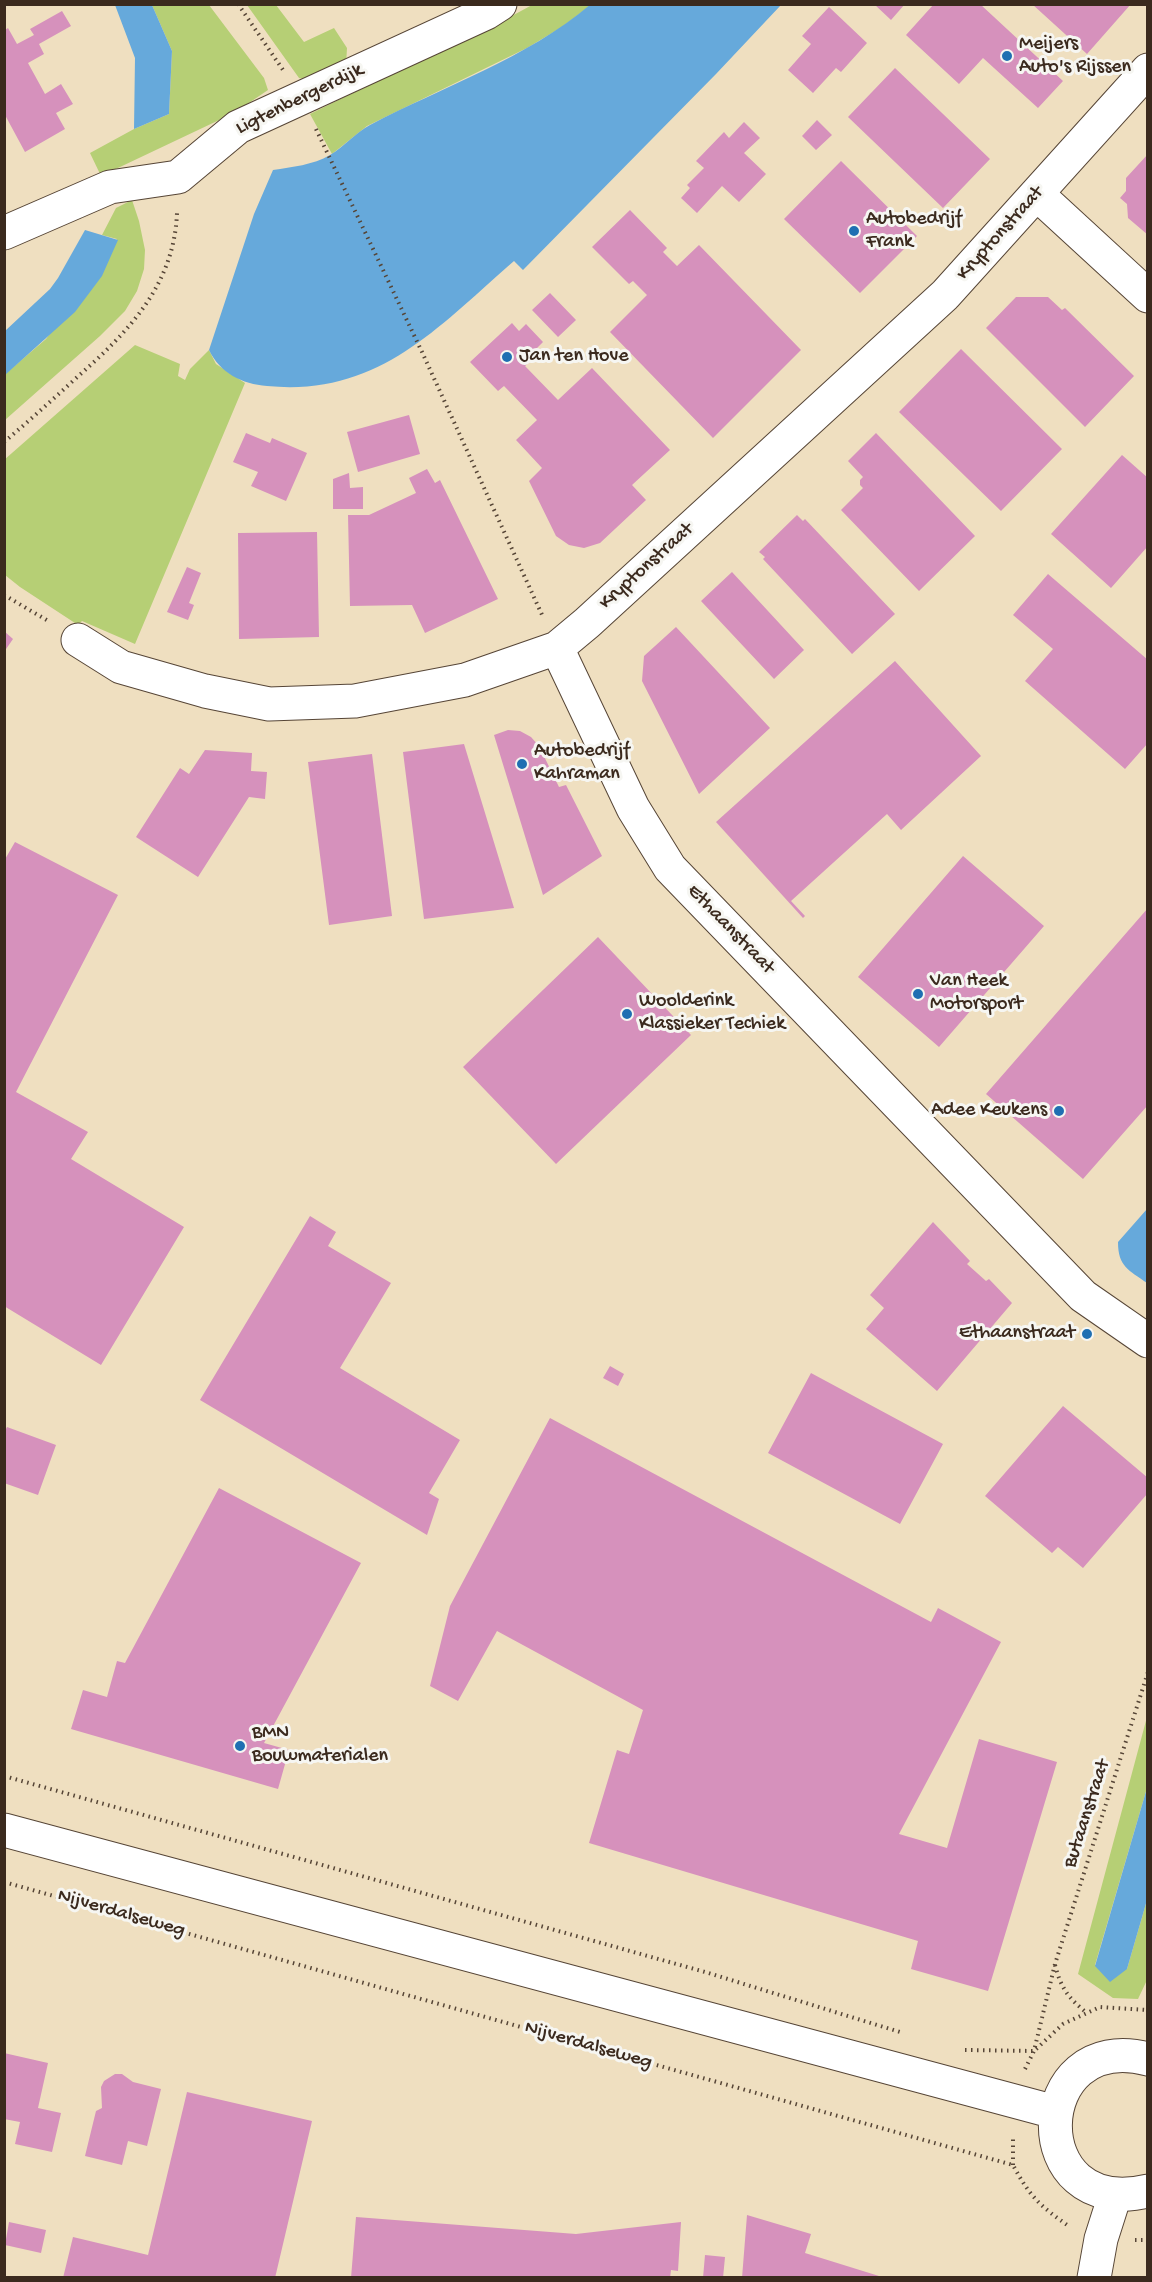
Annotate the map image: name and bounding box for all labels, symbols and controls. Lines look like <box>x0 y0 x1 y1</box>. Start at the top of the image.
place label: Meijers Auto's Rijssen <box>1019 33 1131 80</box>
marker: Meijers Auto's Rijssen <box>1000 49 1014 63</box>
street label: Ligtenbergerdijk <box>232 59 368 141</box>
street label: Kryptonstraat <box>952 182 1050 286</box>
place label: Autobedrijf Frank <box>866 208 962 255</box>
marker: Autobedrijf Frank <box>847 224 861 238</box>
place label: Jan ten Hove <box>519 345 629 369</box>
marker: Jan ten Hove <box>500 350 514 364</box>
street label: Kryptonstraat <box>595 518 699 616</box>
place label: Autobedrijf Kahraman <box>534 740 630 787</box>
marker: Autobedrijf Kahraman <box>515 757 529 771</box>
street label: Ethaanstraat <box>681 880 779 980</box>
place label: Van Heek Motorsport <box>930 970 1023 1017</box>
marker: Van Heek Motorsport <box>911 987 925 1001</box>
place label: Woolderink Klassieker Techiek <box>639 990 785 1037</box>
marker: Woolderink Klassieker Techiek <box>620 1007 634 1021</box>
place label: Adee Keukens <box>931 1099 1047 1123</box>
marker: Adee Keukens <box>1052 1104 1066 1118</box>
place label: Ethaanstraat <box>959 1322 1075 1346</box>
marker: Ethaanstraat <box>1080 1327 1094 1341</box>
place label: BMN Bouwmaterialen <box>252 1722 388 1769</box>
marker: BMN Bouwmaterialen <box>233 1739 247 1753</box>
street label: Butaanstraat <box>1059 1757 1117 1871</box>
street label: Nijverdalseweg <box>54 1884 188 1944</box>
street label: Nijverdalseweg <box>521 2016 655 2076</box>

